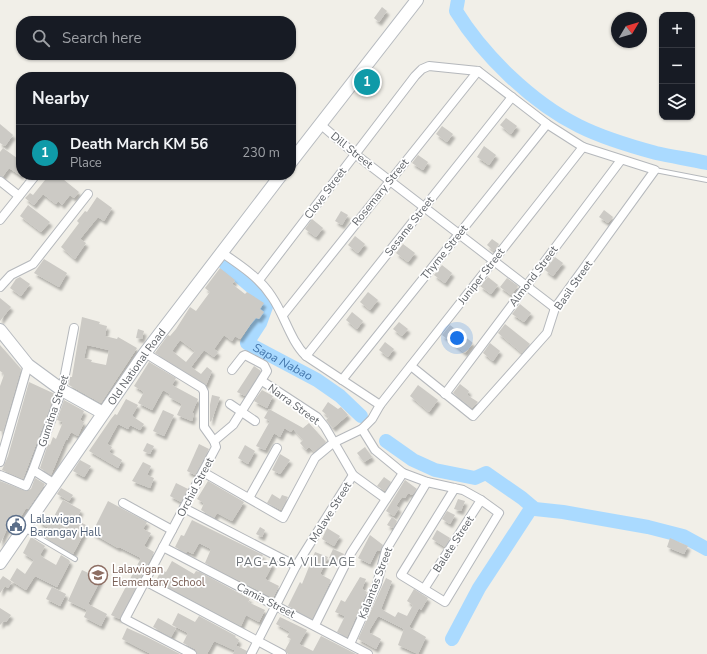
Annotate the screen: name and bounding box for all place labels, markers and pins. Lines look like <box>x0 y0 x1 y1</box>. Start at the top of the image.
pin: 1 <box>354 67 380 97</box>
place label: Lalawigan Barangay Hall <box>30 512 101 540</box>
public building icon: Lalawigan Barangay Hall <box>5 514 27 536</box>
place label: Lalawigan Elementary School <box>112 562 206 590</box>
school or university icon: Lalawigan Elementary School <box>87 564 109 586</box>

